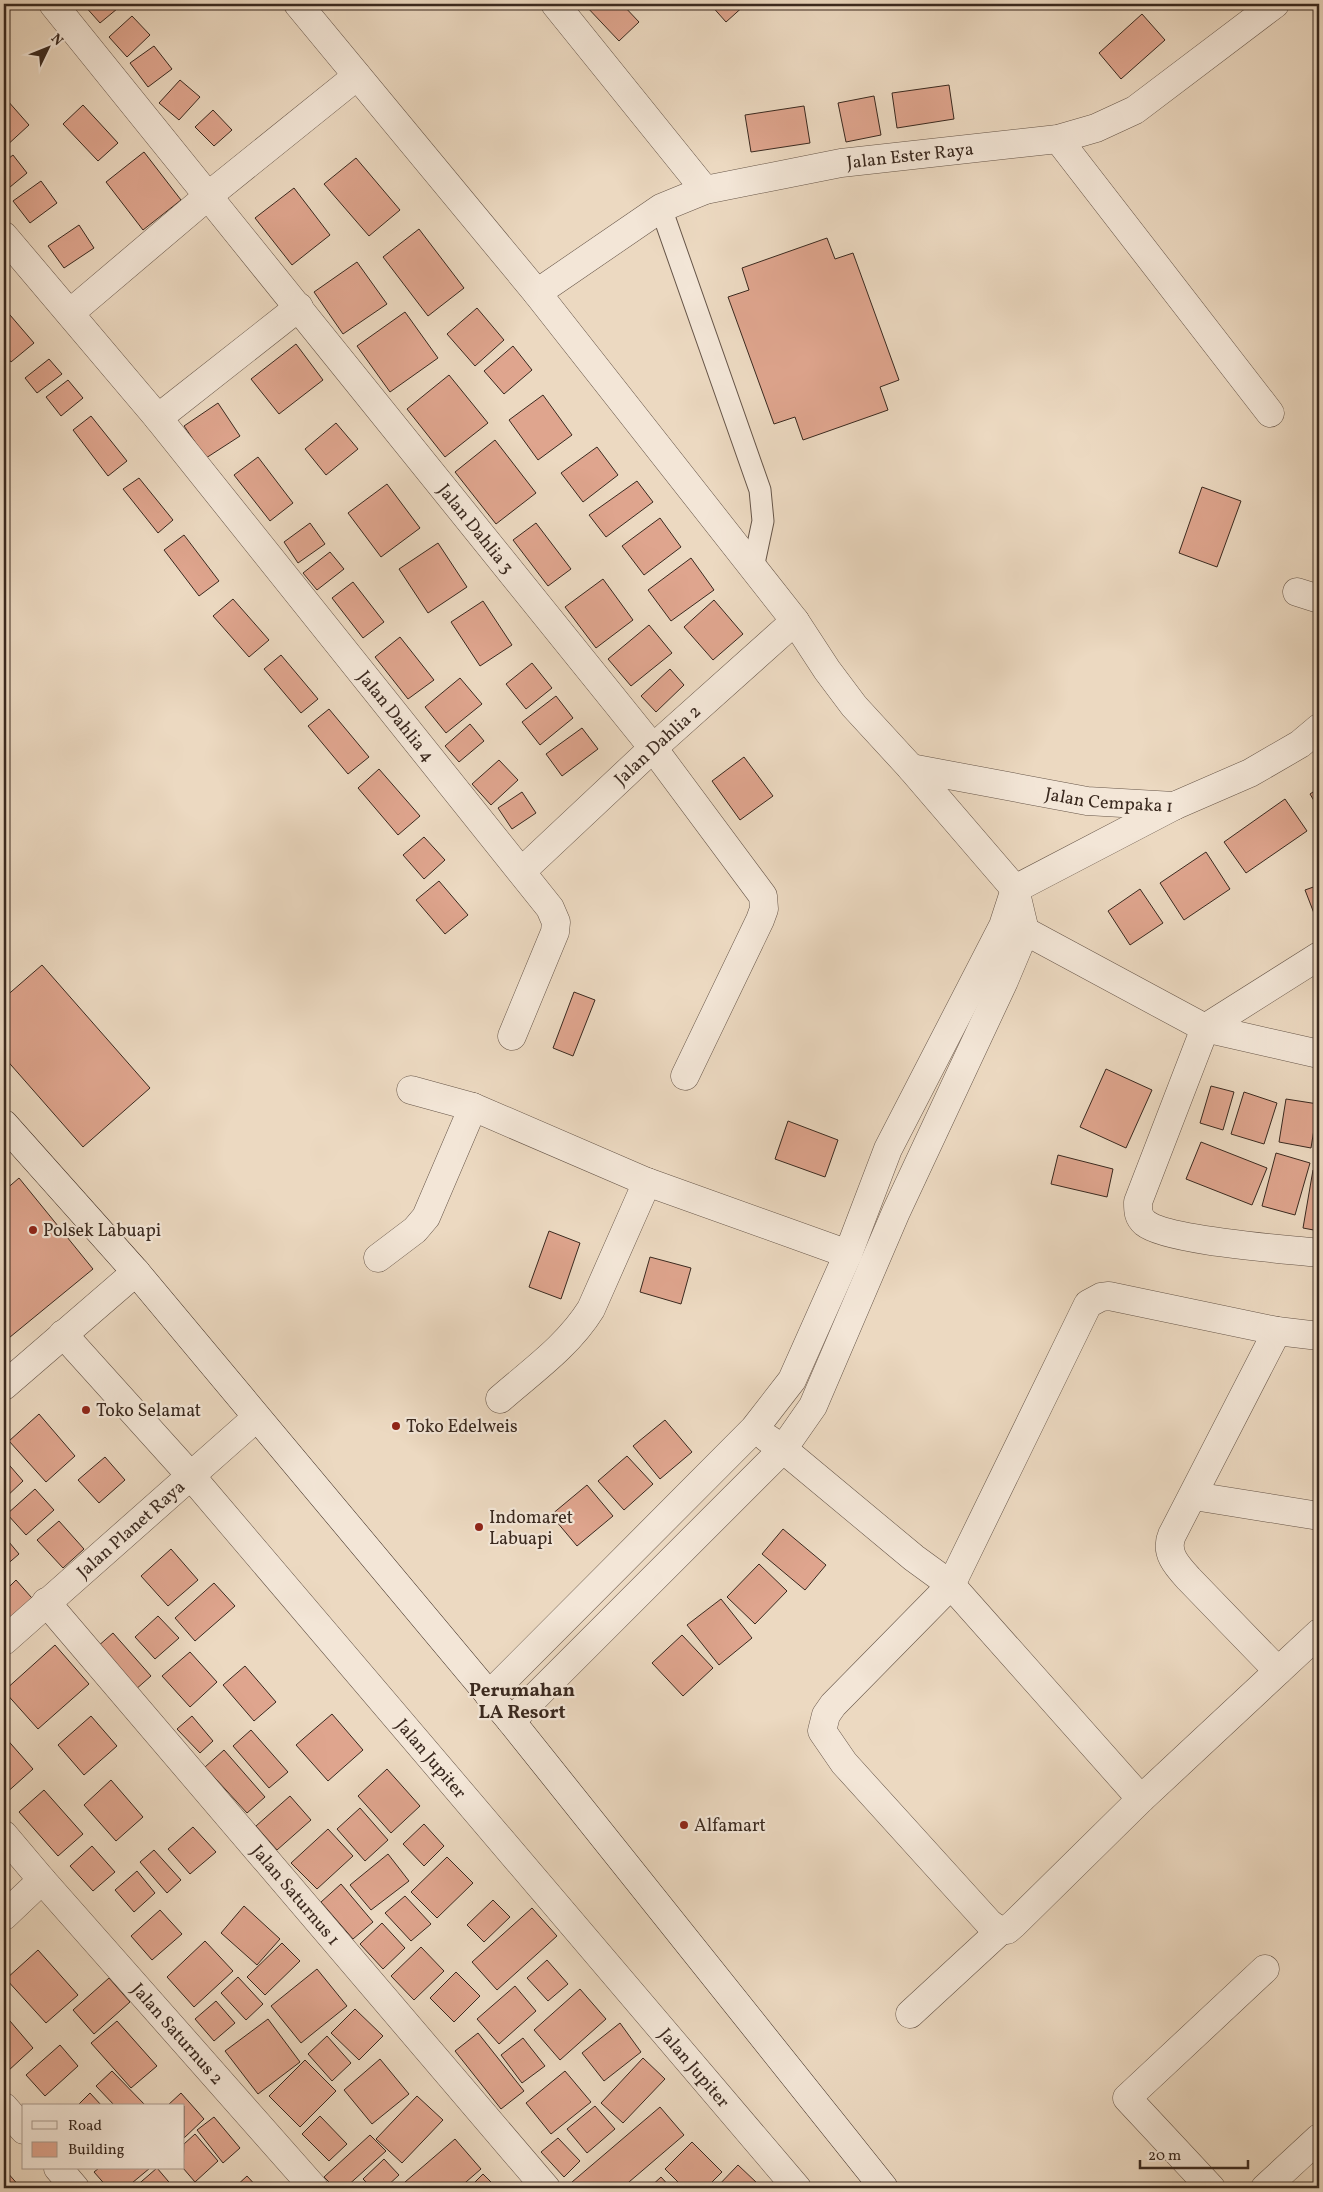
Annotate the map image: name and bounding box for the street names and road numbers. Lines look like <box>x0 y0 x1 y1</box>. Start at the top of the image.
street label: Jalan Ester Raya <box>845 137 975 176</box>
street label: Jalan Dahlia 3 <box>431 479 519 580</box>
street label: Jalan Dahlia 4 <box>351 666 440 768</box>
street label: Jalan Dahlia 2 <box>609 700 707 792</box>
street label: Jalan Cempaka 1 <box>1043 782 1174 820</box>
street label: Jalan Planet Raya <box>72 1475 191 1585</box>
street label: Jalan Jupiter <box>389 1714 472 1805</box>
street label: Jalan Saturnus 1 <box>245 1840 345 1952</box>
street label: Jalan Saturnus 2 <box>125 1978 228 2091</box>
street label: Jalan Jupiter <box>652 2023 735 2114</box>

